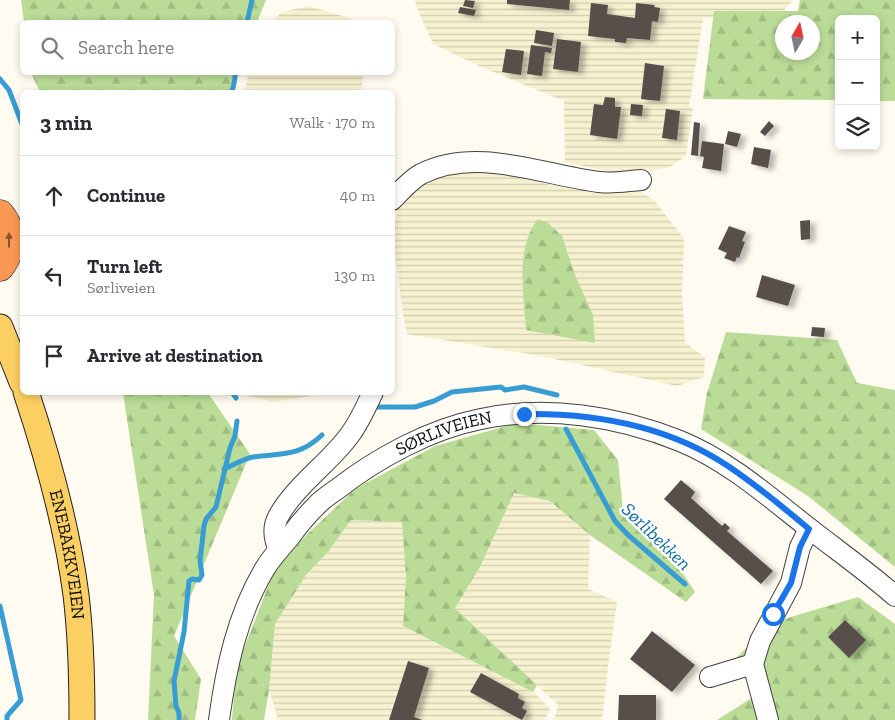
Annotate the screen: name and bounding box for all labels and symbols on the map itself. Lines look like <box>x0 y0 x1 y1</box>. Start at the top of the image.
north arrow <box>775 15 820 60</box>
one-way arrow <box>5 232 13 248</box>
route end <box>513 403 536 426</box>
street label: SØRLIVEIEN <box>392 406 494 460</box>
street label: ENEBAKKVEIEN <box>45 487 89 620</box>
water label: Sørlibekken <box>617 498 696 575</box>
route start <box>762 603 785 626</box>

